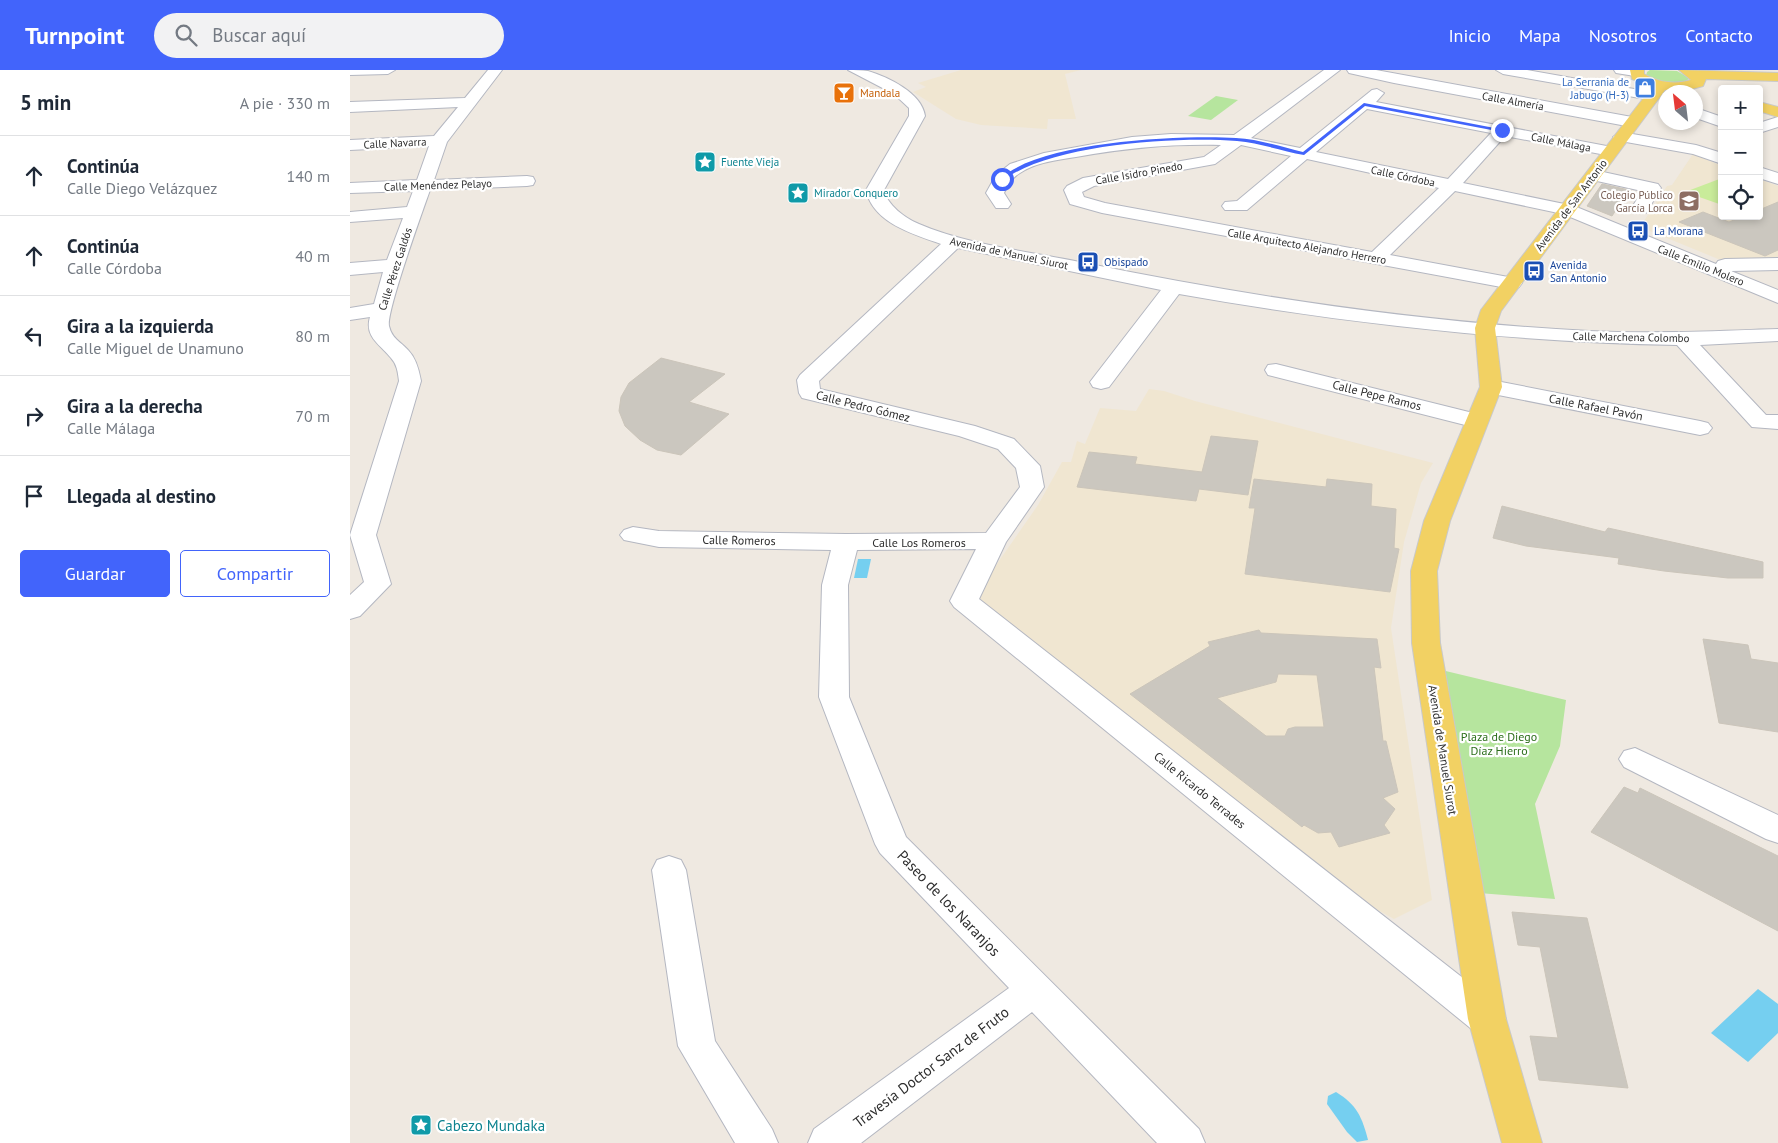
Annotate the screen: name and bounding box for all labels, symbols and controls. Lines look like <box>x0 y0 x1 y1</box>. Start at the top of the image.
search box <box>154 13 504 58</box>
text: Turnpoint <box>25 20 124 51</box>
icon: search <box>172 21 200 49</box>
text: Buscar aquí <box>212 23 306 47</box>
text: Inicio <box>1448 24 1491 47</box>
text: Mapa <box>1519 24 1561 47</box>
text: Nosotros <box>1589 24 1657 47</box>
text: Contacto <box>1685 24 1753 47</box>
place label: La Serrania de Jabugo (H-3) <box>1562 75 1629 102</box>
shop icon: La Serrania de Jabugo (H-3) <box>1633 76 1657 100</box>
bar icon: Mandala <box>832 81 856 105</box>
north arrow <box>1658 85 1703 130</box>
map controls <box>1718 85 1763 220</box>
button: + <box>1718 85 1763 130</box>
place label: Mandala <box>860 86 900 100</box>
text: 5 min <box>20 89 71 116</box>
street label: Calle Almería <box>1481 89 1545 113</box>
text: A pie · 330 m <box>240 93 330 113</box>
route end <box>1491 119 1514 142</box>
street label: Calle Málaga <box>1530 129 1592 155</box>
button: − <box>1718 130 1763 175</box>
street label: Calle Navarra <box>363 134 427 152</box>
place icon: Fuente Vieja <box>693 150 717 174</box>
text: Continúa <box>67 154 139 178</box>
place label: Fuente Vieja <box>721 155 779 169</box>
street label: Avenida de San Antonio <box>1532 156 1610 254</box>
street label: Calle Isidro Pinedo <box>1094 158 1184 188</box>
icon: ahead <box>20 162 48 190</box>
street label: Calle Córdoba <box>1370 162 1436 190</box>
text: 140 m <box>287 166 330 186</box>
route start <box>991 168 1014 191</box>
button: locate <box>1718 175 1763 220</box>
street label: Calle Menéndez Pelayo <box>384 176 492 194</box>
text: Calle Diego Velázquez <box>67 178 217 198</box>
place icon: Mirador Conquero <box>786 181 810 205</box>
place label: Mirador Conquero <box>814 186 898 200</box>
place label: Colegio Público García Lorca <box>1600 188 1673 215</box>
school or university icon: Colegio Público García Lorca <box>1677 189 1701 213</box>
bus stop icon: La Morana <box>1626 219 1650 243</box>
place label: La Morana <box>1654 224 1703 238</box>
street label: Calle Pérez Galdós <box>375 225 415 312</box>
street label: Calle Arquitecto Alejandro Herrero <box>1226 225 1388 267</box>
text: Continúa <box>67 234 139 258</box>
street label: Avenida de Manuel Siurot <box>949 234 1070 272</box>
street label: Calle Emilio Molero <box>1656 241 1747 289</box>
icon: ahead <box>20 242 48 270</box>
text: 40 m <box>295 246 330 266</box>
bus stop icon: Obispado <box>1076 250 1100 274</box>
place label: Obispado <box>1104 255 1148 269</box>
text: Calle Córdoba <box>67 258 162 278</box>
place label: Avenida San Antonio <box>1550 258 1607 285</box>
bus stop icon: Avenida San Antonio <box>1522 259 1546 283</box>
text: Gira a la izquierda <box>67 314 214 338</box>
icon: left <box>20 322 48 350</box>
text: 80 m <box>295 326 330 346</box>
street label: Calle Marchena Colombo <box>1572 329 1690 345</box>
text: Calle Miguel de Unamuno <box>67 338 244 358</box>
street label: Calle Pepe Ramos <box>1331 377 1423 413</box>
street label: Calle Pedro Gómez <box>814 387 912 425</box>
street label: Calle Rafael Pavón <box>1548 391 1644 423</box>
text: Gira a la derecha <box>67 394 203 418</box>
icon: right <box>20 402 48 430</box>
text: 70 m <box>295 406 330 426</box>
text: Calle Málaga <box>67 418 155 438</box>
icon: arrive <box>20 482 48 510</box>
text: Llegada al destino <box>67 484 216 508</box>
street label: Calle Romeros <box>702 532 776 548</box>
street label: Calle Los Romeros <box>872 535 966 550</box>
button: Guardar <box>20 550 170 597</box>
button: Compartir <box>180 550 330 597</box>
street label: Avenida de Manuel Siurot <box>1425 684 1461 816</box>
park label: Plaza de Diego Díaz Hierro <box>1461 729 1537 758</box>
street label: Calle Ricardo Terrades <box>1151 748 1249 832</box>
street label: Paseo de los Naranjos <box>893 846 1005 960</box>
street label: Travesía Doctor Sanz de Fruto <box>849 1002 1013 1132</box>
place icon: Cabezo Mundaka <box>409 1113 433 1137</box>
place label: Cabezo Mundaka <box>437 1116 545 1135</box>

